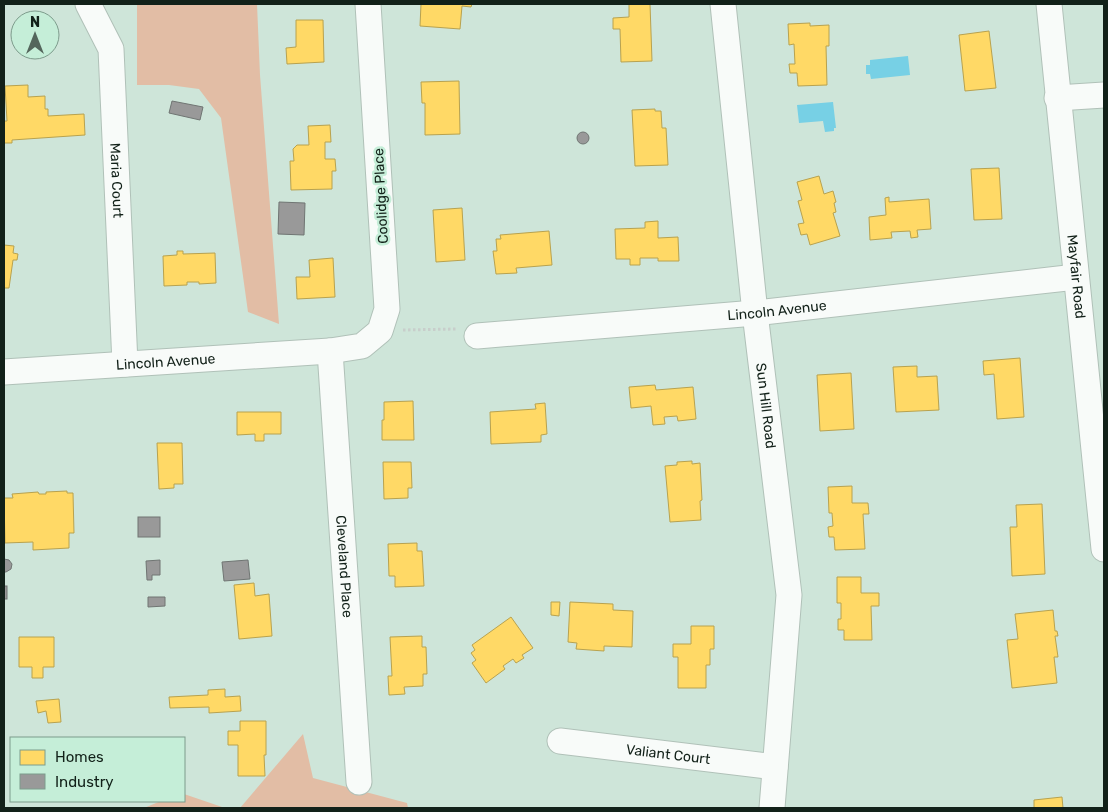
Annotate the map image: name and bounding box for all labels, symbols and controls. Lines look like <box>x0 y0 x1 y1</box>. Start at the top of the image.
north arrow <box>10 10 60 60</box>
text: N <box>30 14 40 31</box>
street label: Maria Court <box>107 142 127 219</box>
street label: Coolidge Place <box>370 148 392 244</box>
street label: Mayfair Road <box>1064 234 1089 320</box>
street label: Lincoln Avenue <box>727 297 827 324</box>
street label: Lincoln Avenue <box>115 350 216 373</box>
street label: Sun Hill Road <box>753 362 780 449</box>
street label: Cleveland Place <box>333 515 356 619</box>
legend <box>10 737 185 802</box>
street label: Valiant Court <box>625 741 712 768</box>
text: Homes <box>55 748 104 766</box>
text: Industry <box>55 773 114 791</box>

